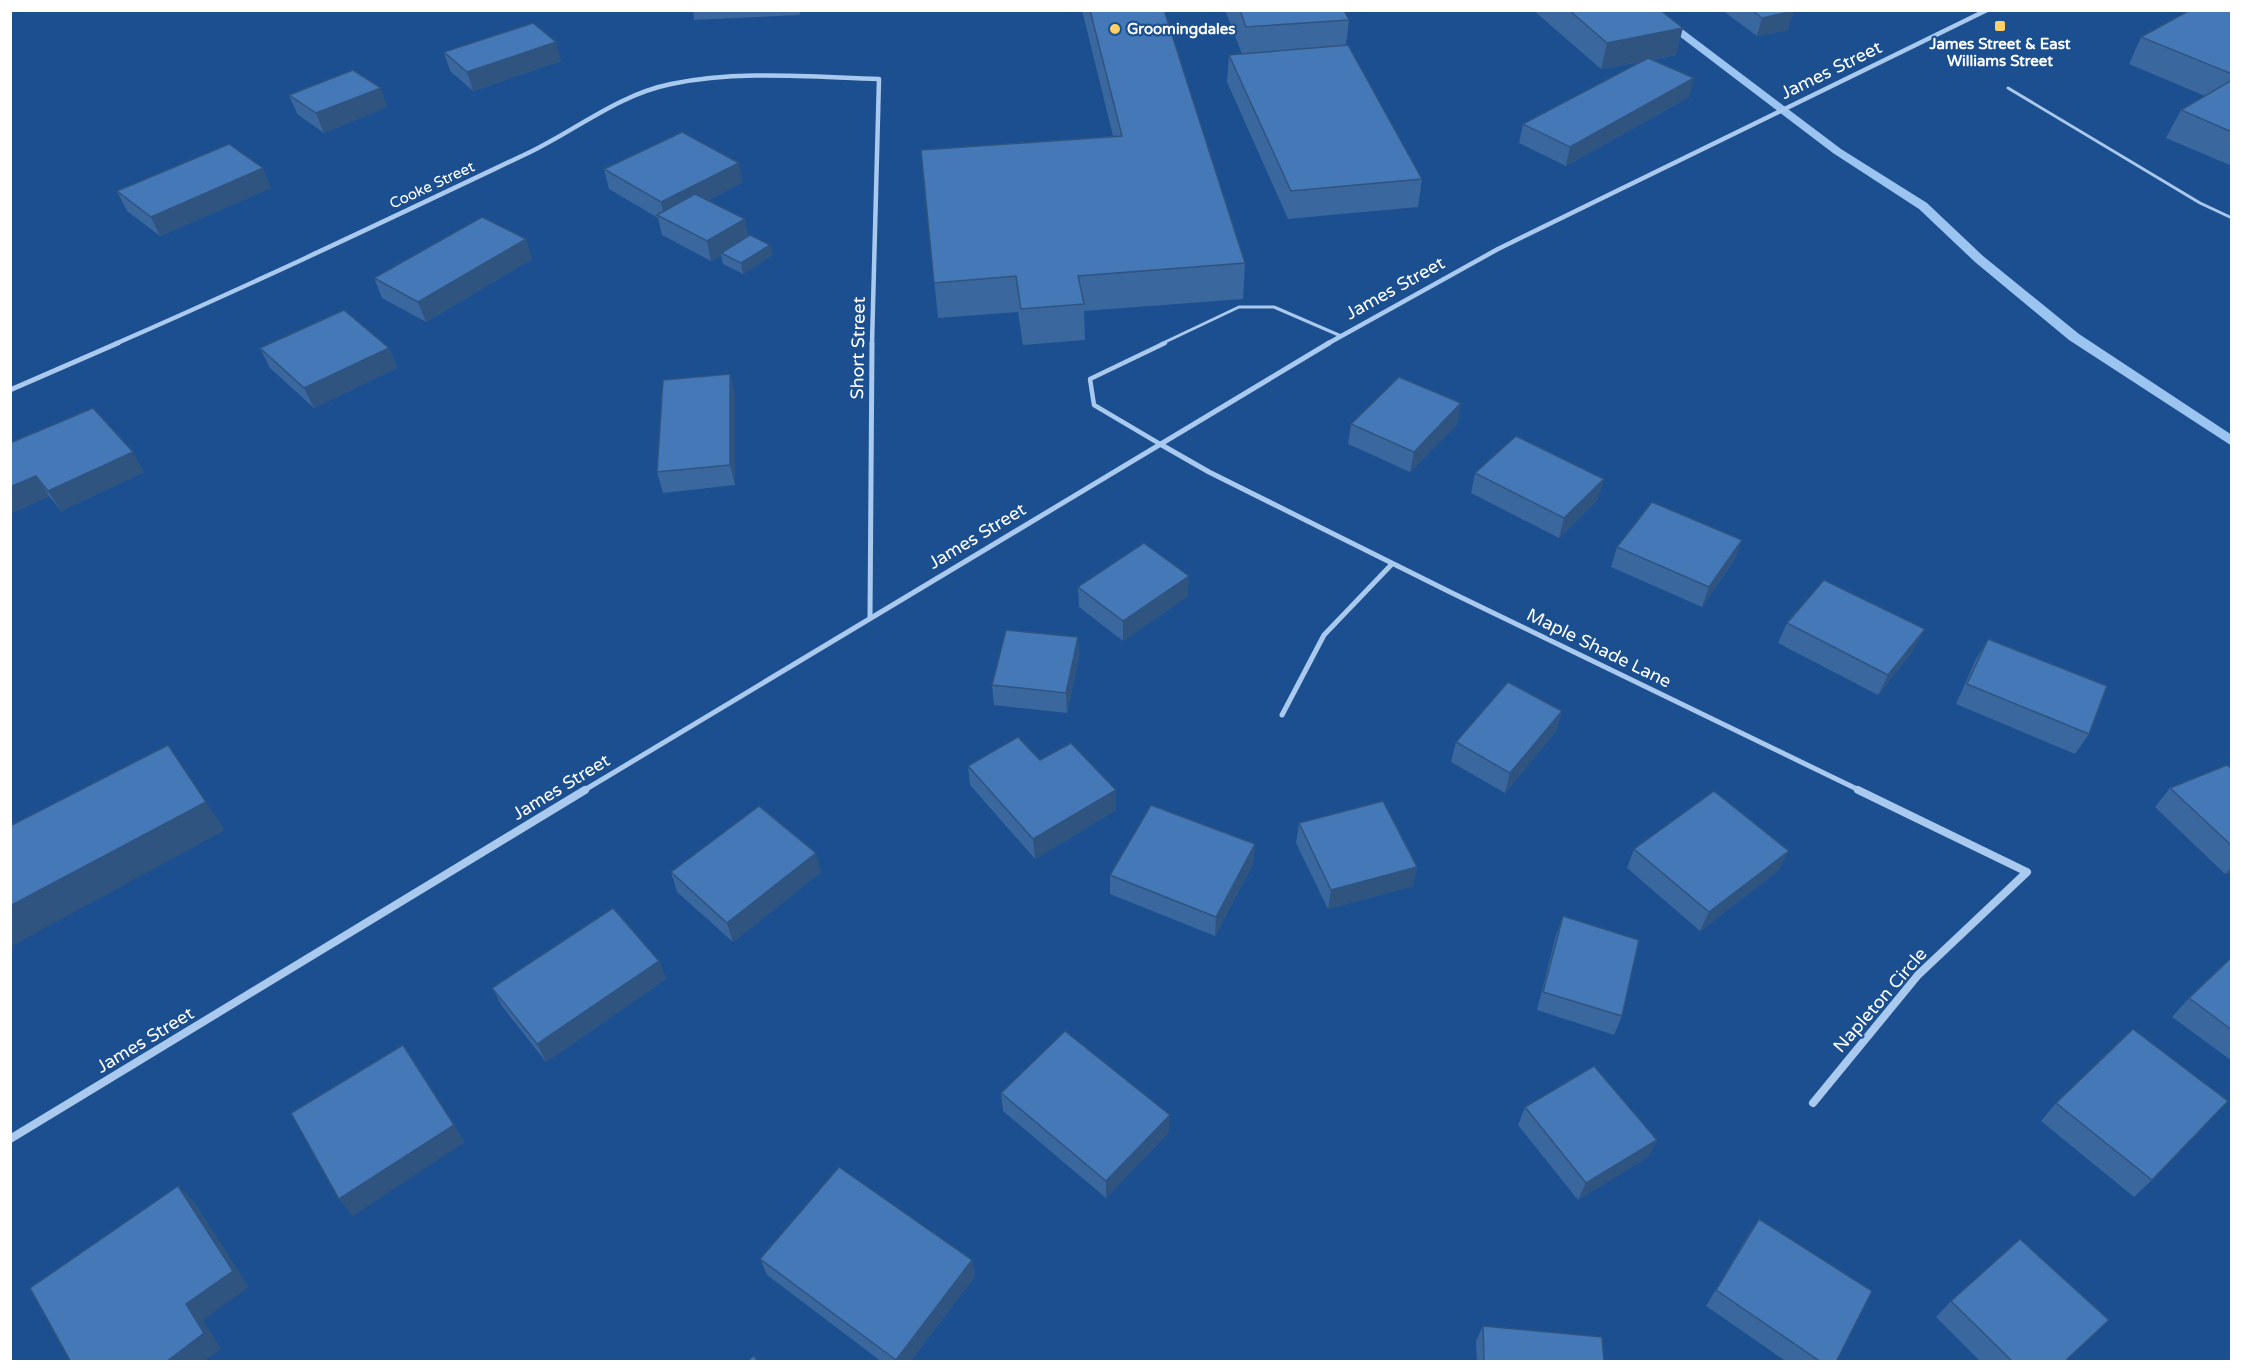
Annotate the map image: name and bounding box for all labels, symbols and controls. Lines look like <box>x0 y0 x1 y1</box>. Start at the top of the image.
marker: James Street & East Williams Street <box>1993 19 2007 33</box>
place label: Groomingdales <box>1127 20 1236 39</box>
marker: Groomingdales <box>1108 22 1122 36</box>
place label: James Street & East Williams Street <box>1928 35 2071 70</box>
street label: James Street <box>1777 36 1885 104</box>
street label: Cooke Street <box>387 157 478 213</box>
street label: James Street <box>1342 252 1449 324</box>
street label: Short Street <box>846 296 870 400</box>
street label: James Street <box>924 498 1030 574</box>
street label: Maple Shade Lane <box>1523 603 1675 693</box>
street label: James Street <box>508 749 614 825</box>
street label: Napleton Circle <box>1828 943 1932 1057</box>
street label: James Street <box>92 1002 198 1078</box>

